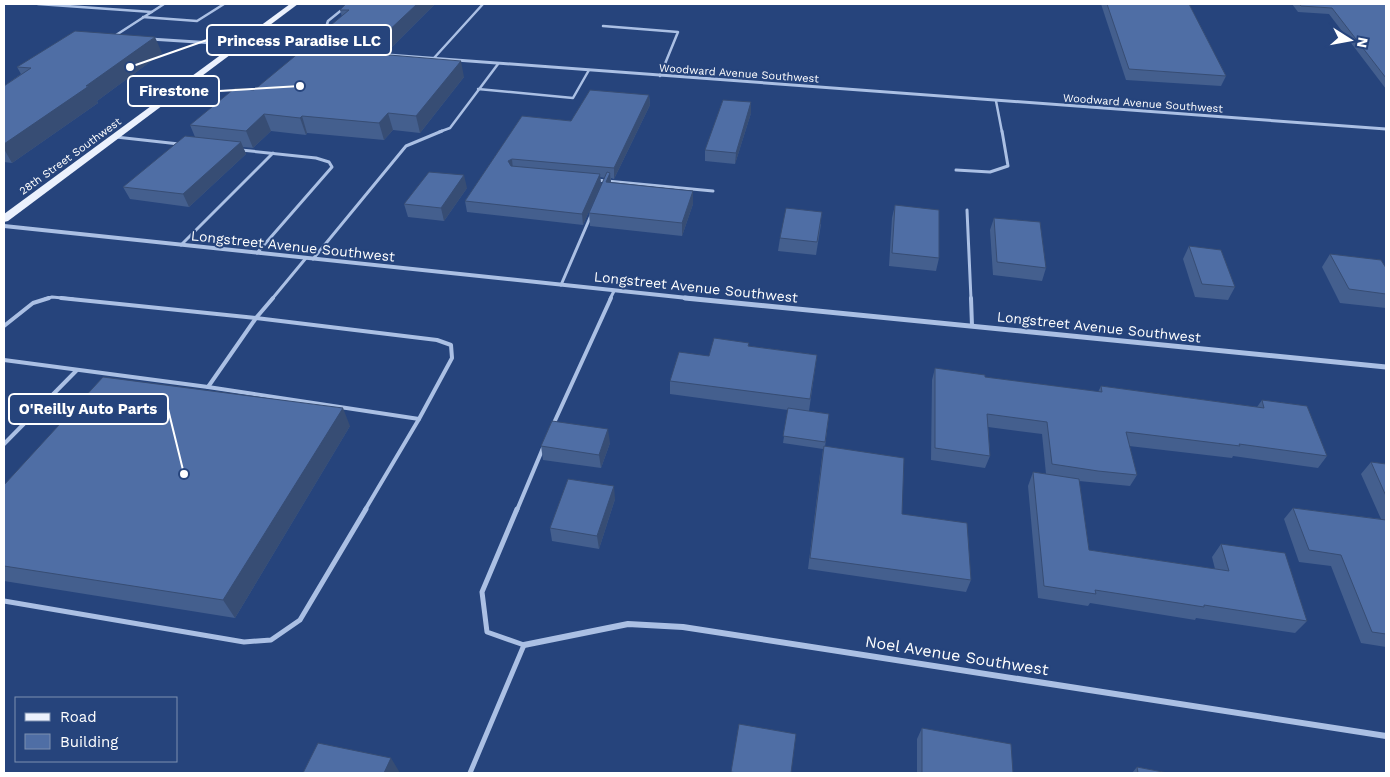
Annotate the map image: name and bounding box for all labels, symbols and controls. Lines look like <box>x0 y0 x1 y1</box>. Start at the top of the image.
north arrow <box>1325 15 1375 65</box>
callout: Princess Paradise LLC <box>207 25 391 55</box>
text: Princess Paradise LLC <box>217 32 381 50</box>
text: N <box>1354 36 1372 49</box>
street label: Woodward Avenue Southwest <box>659 61 820 86</box>
callout: Firestone <box>128 76 219 106</box>
text: Firestone <box>139 82 209 100</box>
street label: Woodward Avenue Southwest <box>1063 91 1224 116</box>
street label: 28th Street Southwest <box>17 115 124 198</box>
street label: Longstreet Avenue Southwest <box>190 227 396 265</box>
street label: Longstreet Avenue Southwest <box>593 268 799 306</box>
street label: Longstreet Avenue Southwest <box>996 308 1202 346</box>
callout: O'Reilly Auto Parts <box>9 394 168 424</box>
text: O'Reilly Auto Parts <box>19 400 157 418</box>
street label: Noel Avenue Southwest <box>864 632 1050 679</box>
legend <box>15 697 178 762</box>
text: Road <box>60 708 97 726</box>
text: Building <box>60 733 118 751</box>

